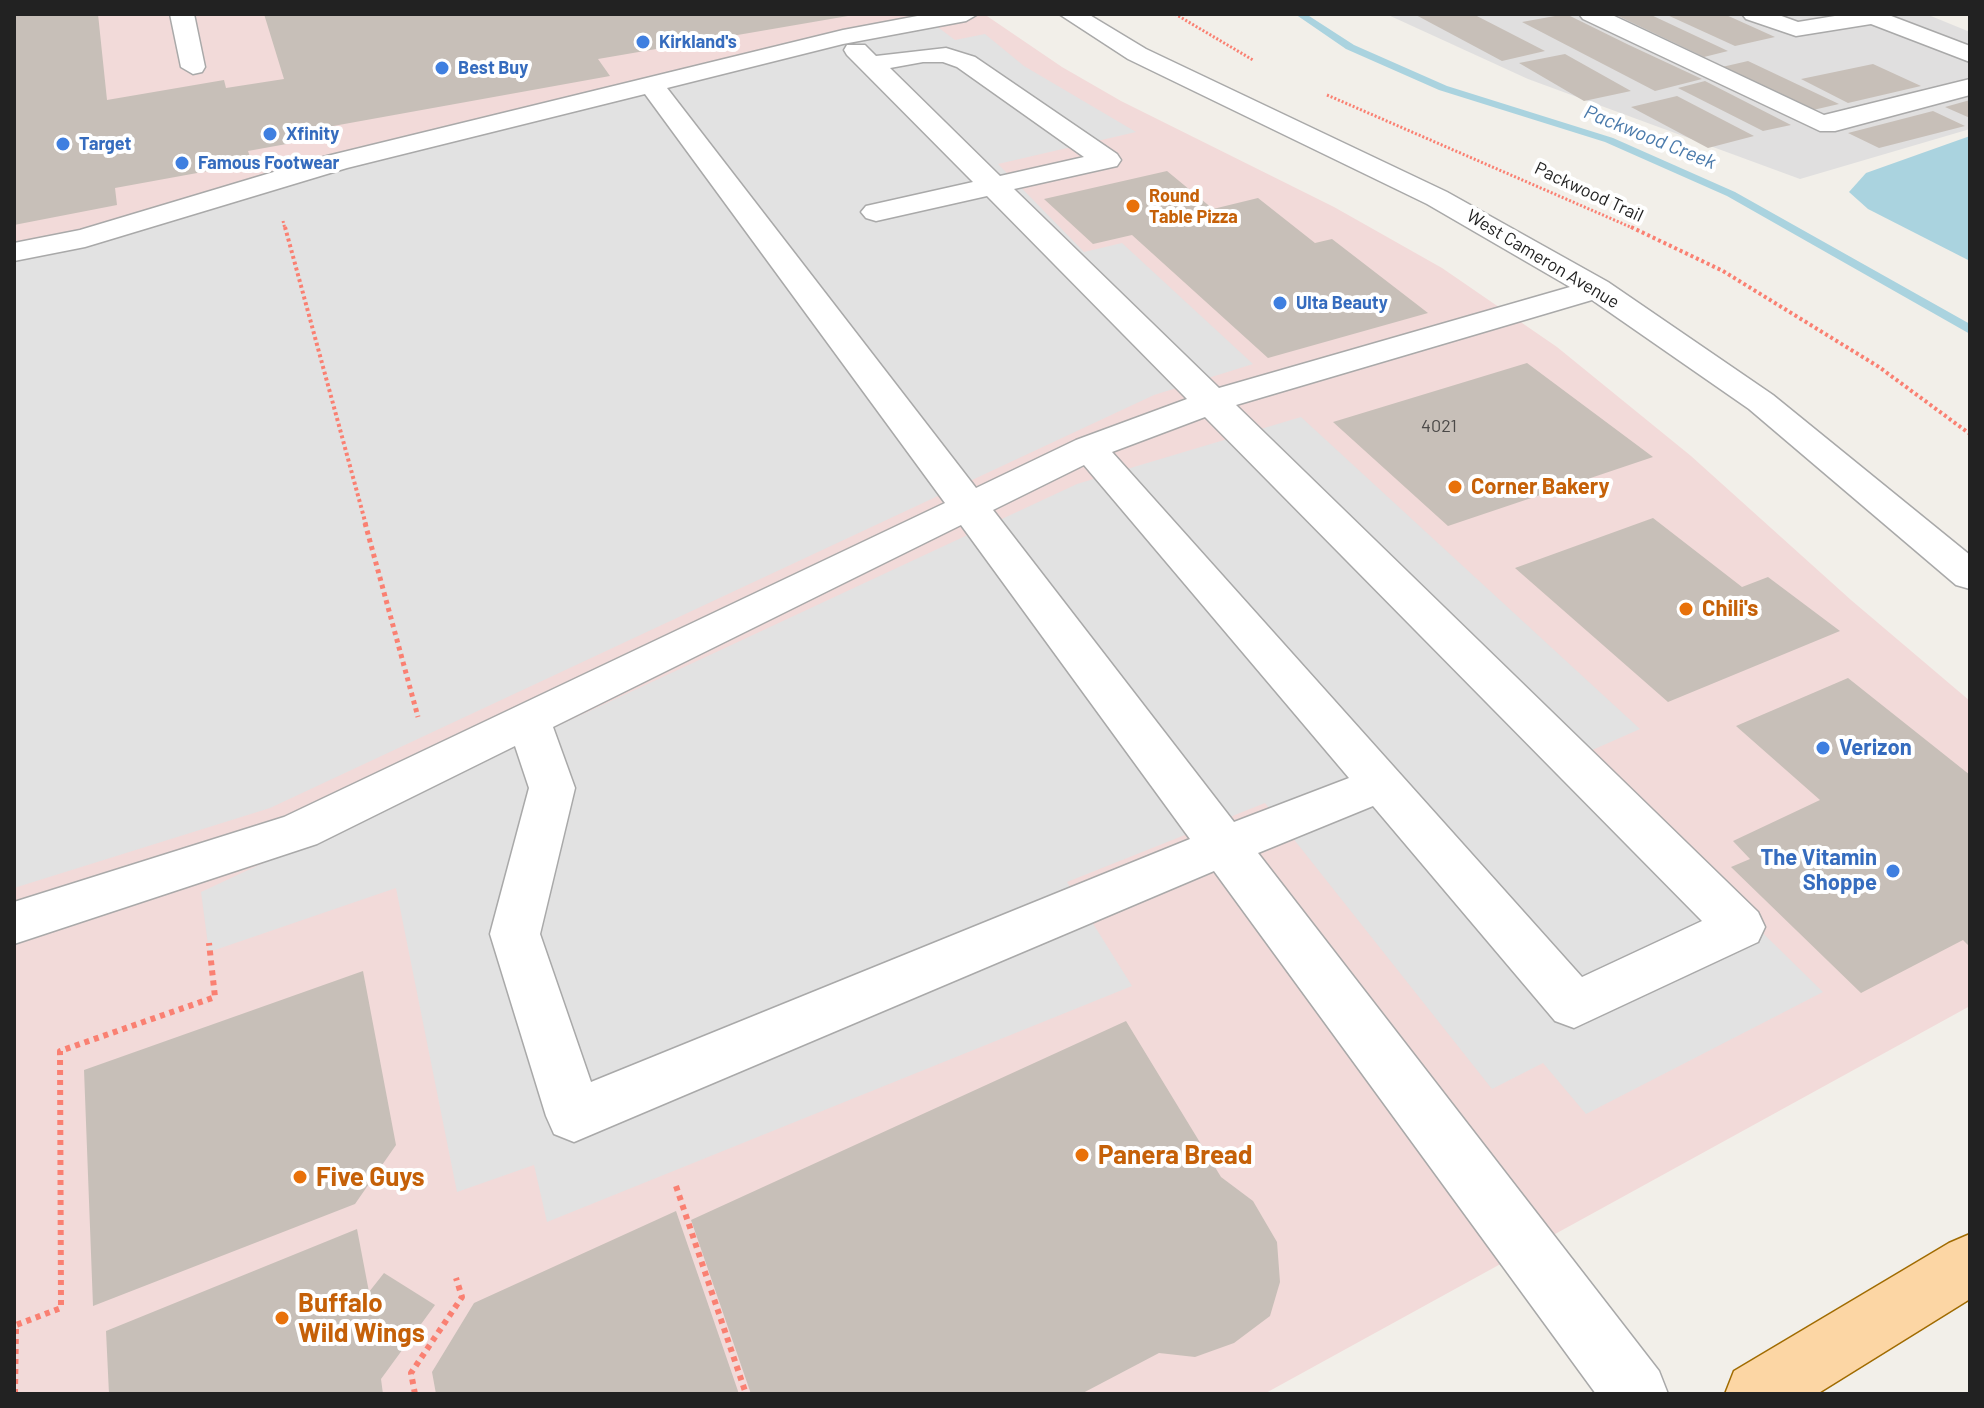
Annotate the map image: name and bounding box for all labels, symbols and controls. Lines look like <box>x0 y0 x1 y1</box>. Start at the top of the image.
place label: Kirkland's <box>659 31 737 53</box>
marker: Kirkland's <box>634 33 652 51</box>
place label: Best Buy <box>458 57 528 79</box>
marker: Best Buy <box>433 59 451 77</box>
water label: Packwood Creek <box>1581 100 1719 174</box>
place label: Xfinity <box>286 123 339 145</box>
marker: Xfinity <box>261 125 279 143</box>
place label: Target <box>79 133 131 155</box>
marker: Target <box>54 135 72 153</box>
place label: Famous Footwear <box>198 152 339 174</box>
marker: Famous Footwear <box>173 154 191 172</box>
street label: Packwood Trail <box>1531 157 1647 227</box>
place label: Round Table Pizza <box>1149 185 1238 228</box>
marker: Round Table Pizza <box>1124 197 1142 215</box>
street label: West Cameron Avenue <box>1463 205 1623 313</box>
place label: Ulta Beauty <box>1296 292 1388 314</box>
marker: Ulta Beauty <box>1271 294 1289 312</box>
house number: 4021 <box>1421 415 1457 437</box>
place label: Corner Bakery <box>1471 474 1610 500</box>
marker: Corner Bakery <box>1446 478 1464 496</box>
place label: Chili's <box>1702 596 1758 622</box>
marker: Chili's <box>1677 600 1695 618</box>
place label: Verizon <box>1839 735 1912 761</box>
marker: Verizon <box>1814 739 1832 757</box>
place label: The Vitamin Shoppe <box>1760 845 1877 896</box>
marker: The Vitamin Shoppe <box>1884 862 1902 880</box>
place label: Panera Bread <box>1098 1139 1252 1171</box>
marker: Panera Bread <box>1073 1146 1091 1164</box>
place label: Five Guys <box>316 1161 425 1193</box>
marker: Five Guys <box>291 1168 309 1186</box>
place label: Buffalo Wild Wings <box>298 1287 425 1348</box>
marker: Buffalo Wild Wings <box>273 1309 291 1327</box>

